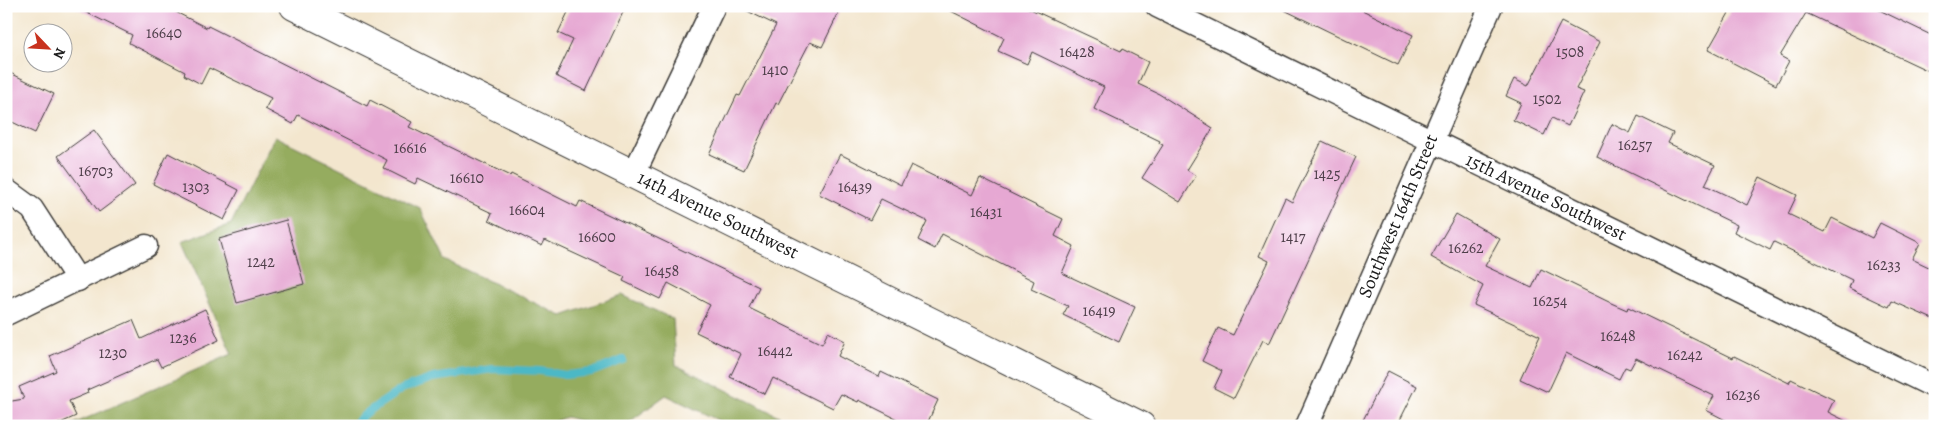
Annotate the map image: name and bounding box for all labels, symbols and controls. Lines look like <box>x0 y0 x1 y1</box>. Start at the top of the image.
north arrow <box>22 22 72 72</box>
house number: 16640 <box>146 22 182 44</box>
house number: 16428 <box>1059 41 1095 63</box>
house number: 1508 <box>1556 41 1584 63</box>
text: N <box>49 45 70 62</box>
house number: 1410 <box>762 59 788 81</box>
house number: 1502 <box>1533 88 1562 110</box>
street label: Southwest 164th Street <box>1352 130 1444 302</box>
house number: 16257 <box>1618 134 1652 156</box>
house number: 16616 <box>393 137 427 159</box>
street label: 15th Avenue Southwest <box>1461 147 1631 247</box>
house number: 16703 <box>79 160 113 182</box>
house number: 1425 <box>1313 163 1341 185</box>
street label: 14th Avenue Southwest <box>633 165 803 265</box>
house number: 16610 <box>450 167 484 189</box>
house number: 1303 <box>182 176 210 198</box>
house number: 16439 <box>838 176 872 198</box>
house number: 16604 <box>509 199 545 221</box>
house number: 16431 <box>970 201 1003 223</box>
house number: 16600 <box>578 226 616 248</box>
house number: 1417 <box>1281 226 1306 248</box>
house number: 16262 <box>1448 237 1484 259</box>
house number: 1242 <box>247 251 275 273</box>
house number: 16233 <box>1867 254 1901 276</box>
house number: 16458 <box>645 260 679 282</box>
house number: 16254 <box>1533 290 1567 312</box>
house number: 16419 <box>1083 300 1115 322</box>
house number: 16248 <box>1600 325 1636 347</box>
house number: 1236 <box>169 327 197 349</box>
house number: 16442 <box>758 340 793 362</box>
house number: 1230 <box>99 342 127 364</box>
house number: 16242 <box>1667 344 1703 366</box>
house number: 16236 <box>1726 384 1760 406</box>

